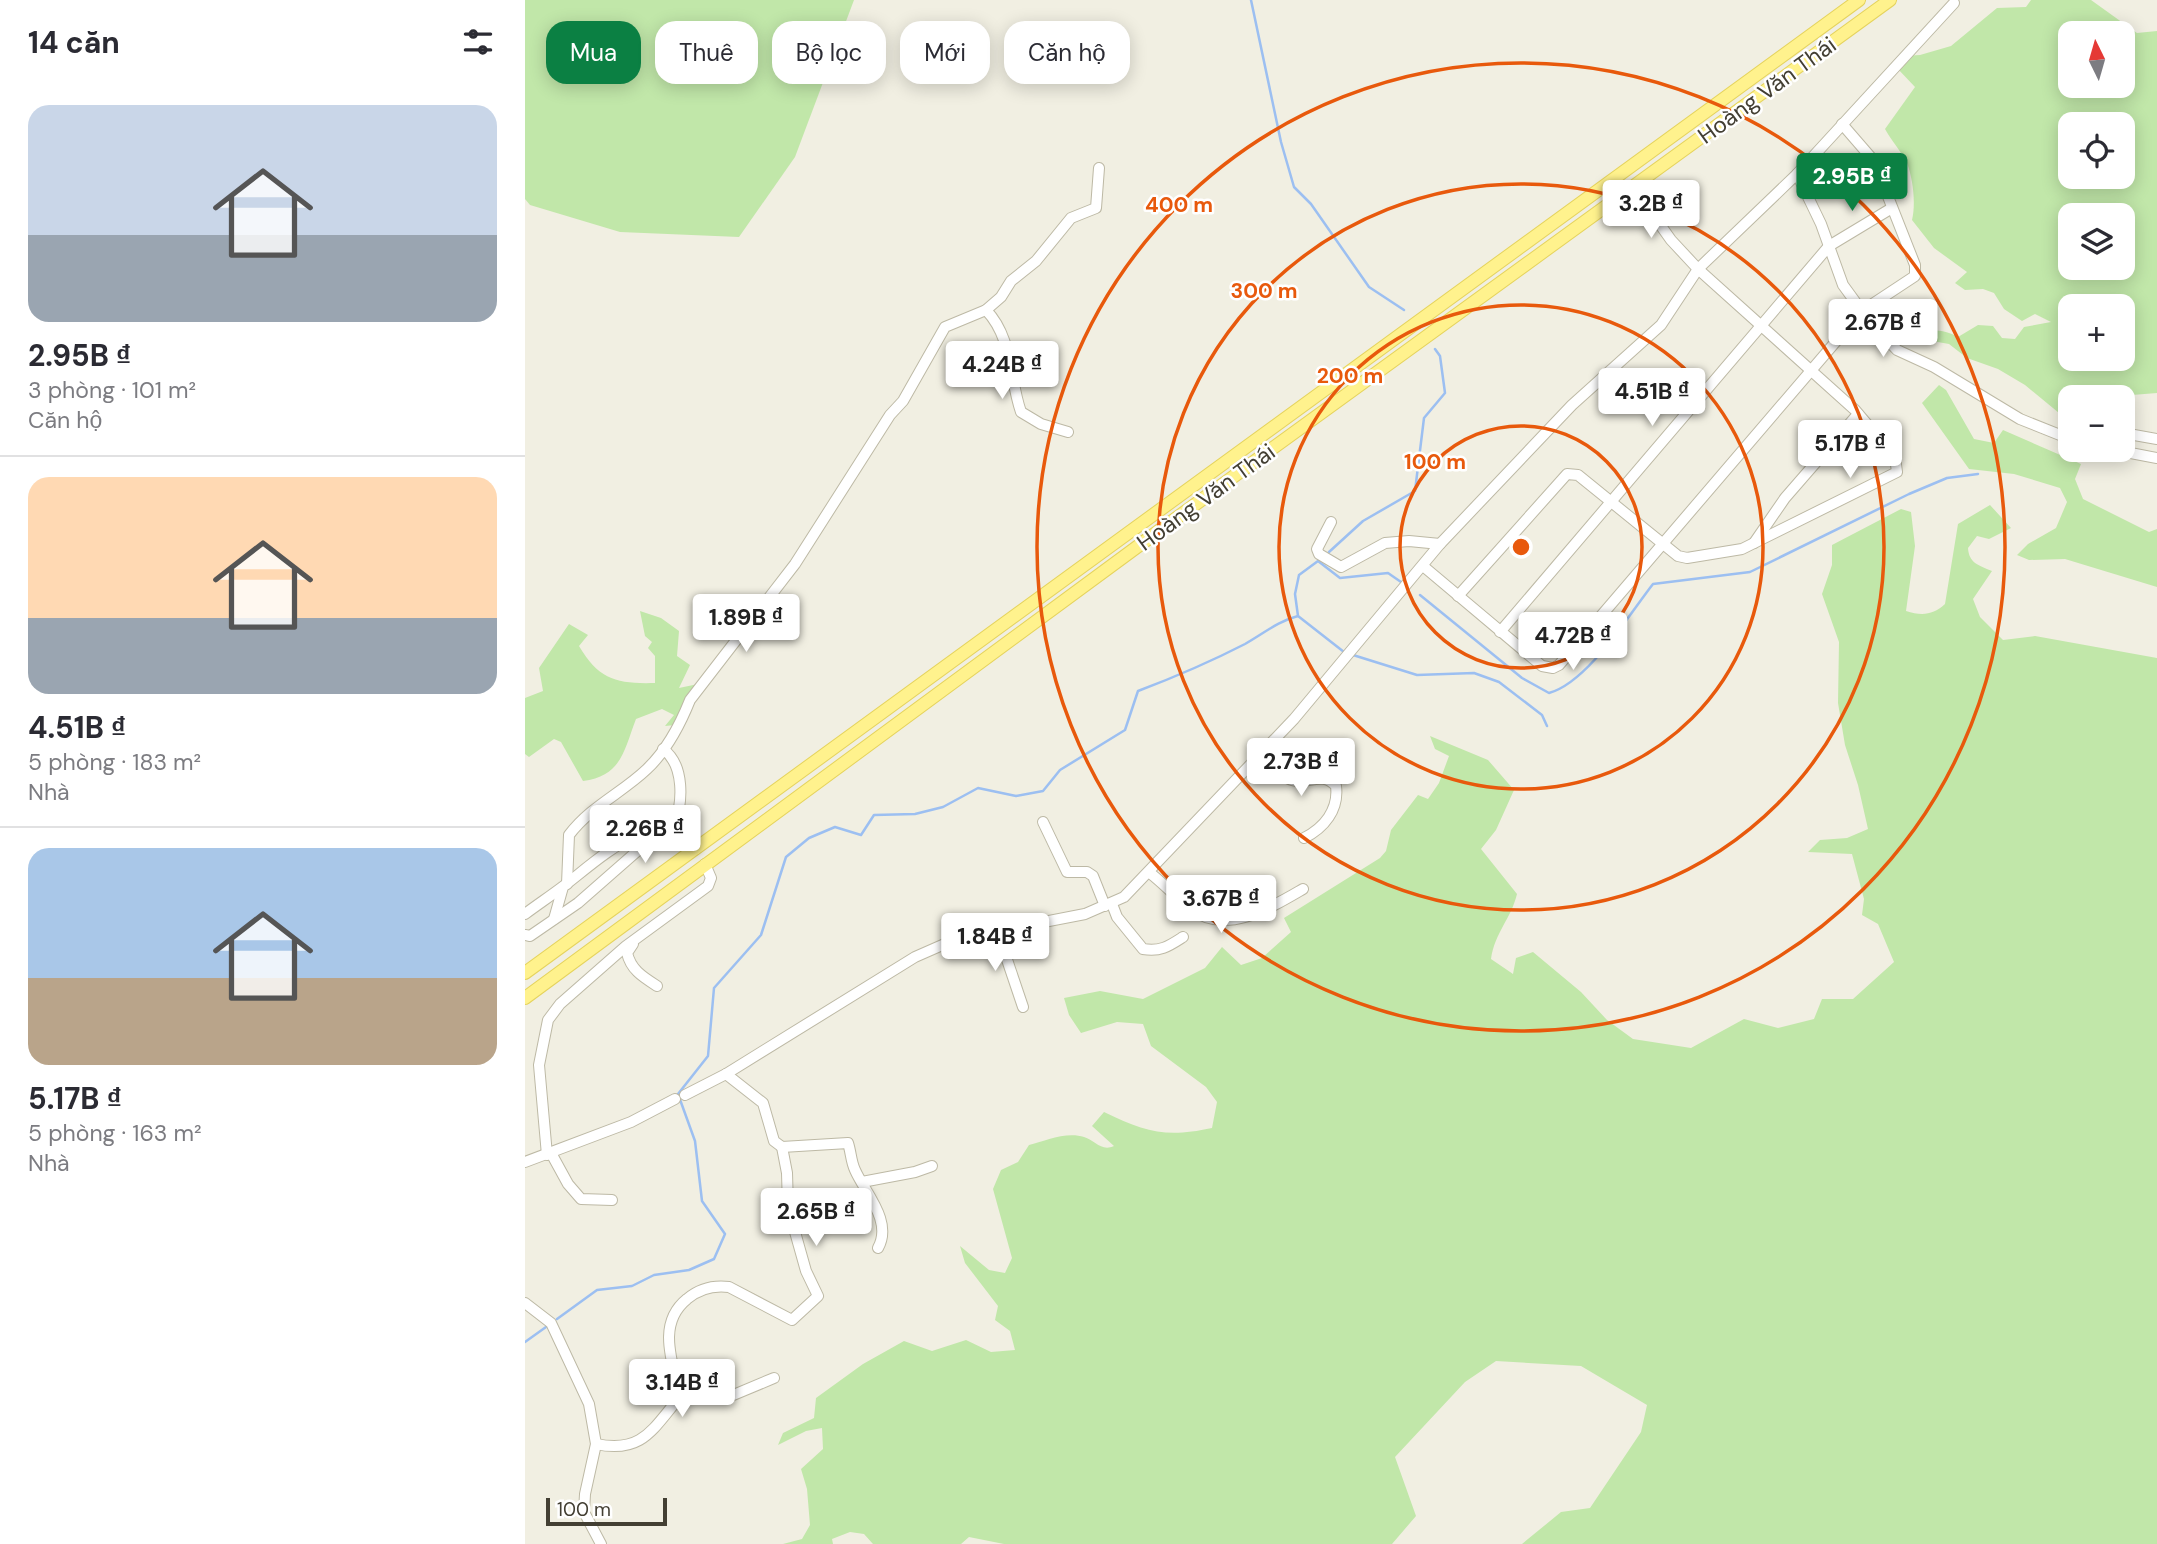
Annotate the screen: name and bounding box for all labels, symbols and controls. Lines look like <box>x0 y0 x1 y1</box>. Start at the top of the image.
chip: Mua <box>546 21 641 84</box>
chip: Thuê <box>655 21 758 84</box>
chip: Bộ lọc <box>772 21 886 84</box>
chip: Mới <box>900 21 990 84</box>
chip: Căn hộ <box>1004 21 1130 84</box>
north arrow <box>2058 21 2135 98</box>
map controls <box>2058 21 2135 462</box>
text: 14 căn <box>28 23 120 62</box>
icon: filters <box>459 23 497 61</box>
street label: Hoàng Văn Thái <box>1692 30 1842 150</box>
button: locate <box>2058 112 2135 189</box>
icon: home <box>200 150 326 276</box>
pin: 2.95B ₫ <box>1787 154 1917 213</box>
text: 2.95B ₫ <box>1812 161 1892 191</box>
pin: 3.2B ₫ <box>1594 180 1708 240</box>
text: 3.2B ₫ <box>1619 188 1683 218</box>
text: 400 m <box>1145 191 1213 219</box>
button: layers <box>2058 203 2135 280</box>
text: 300 m <box>1231 277 1297 305</box>
button: + <box>2058 294 2135 371</box>
pin: 2.67B ₫ <box>1818 300 1948 359</box>
text: 2.67B ₫ <box>1845 307 1921 337</box>
text: 2.95B ₫ <box>28 336 131 375</box>
pin: 4.24B ₫ <box>937 342 1067 401</box>
text: 4.24B ₫ <box>962 349 1042 379</box>
text: 200 m <box>1317 362 1383 390</box>
pin: 4.51B ₫ <box>1587 368 1717 428</box>
text: 3 phòng · 101 m² <box>28 375 196 405</box>
text: 4.51B ₫ <box>1614 376 1690 406</box>
button: − <box>2058 385 2135 462</box>
text: Căn hộ <box>28 405 102 435</box>
pin: 5.17B ₫ <box>1785 420 1915 480</box>
text: 5.17B ₫ <box>1814 428 1886 458</box>
street label: Hoàng Văn Thái <box>1131 437 1281 557</box>
text: 100 m <box>1404 448 1466 476</box>
icon: home <box>200 522 326 648</box>
centre of rings <box>1509 535 1533 559</box>
pin: 1.89B ₫ <box>681 594 811 654</box>
text: 1.89B ₫ <box>709 602 783 632</box>
pin: 4.72B ₫ <box>1508 612 1638 672</box>
text: 4.72B ₫ <box>1534 620 1612 650</box>
text: 4.51B ₫ <box>28 708 126 747</box>
pin: 2.73B ₫ <box>1236 738 1366 798</box>
text: 2.73B ₫ <box>1263 746 1339 776</box>
text: 5 phòng · 183 m² <box>28 747 201 777</box>
text: Nhà <box>28 777 70 807</box>
pin: 2.26B ₫ <box>580 806 710 865</box>
text: 2.26B ₫ <box>606 813 684 843</box>
pin: 3.67B ₫ <box>1156 876 1286 935</box>
text: 3.67B ₫ <box>1182 883 1260 913</box>
icon: home <box>200 893 326 1019</box>
pin: 1.84B ₫ <box>930 914 1060 973</box>
text: 1.84B ₫ <box>957 921 1033 951</box>
text: 5.17B ₫ <box>28 1079 122 1118</box>
text: 5 phòng · 163 m² <box>28 1118 202 1148</box>
text: Nhà <box>28 1148 70 1178</box>
pin: 2.65B ₫ <box>751 1188 881 1248</box>
text: 2.65B ₫ <box>777 1196 855 1226</box>
pin: 3.14B ₫ <box>617 1360 747 1419</box>
text: 3.14B ₫ <box>645 1367 719 1397</box>
scale bar <box>546 1495 667 1527</box>
text: 100 m <box>557 1497 611 1522</box>

